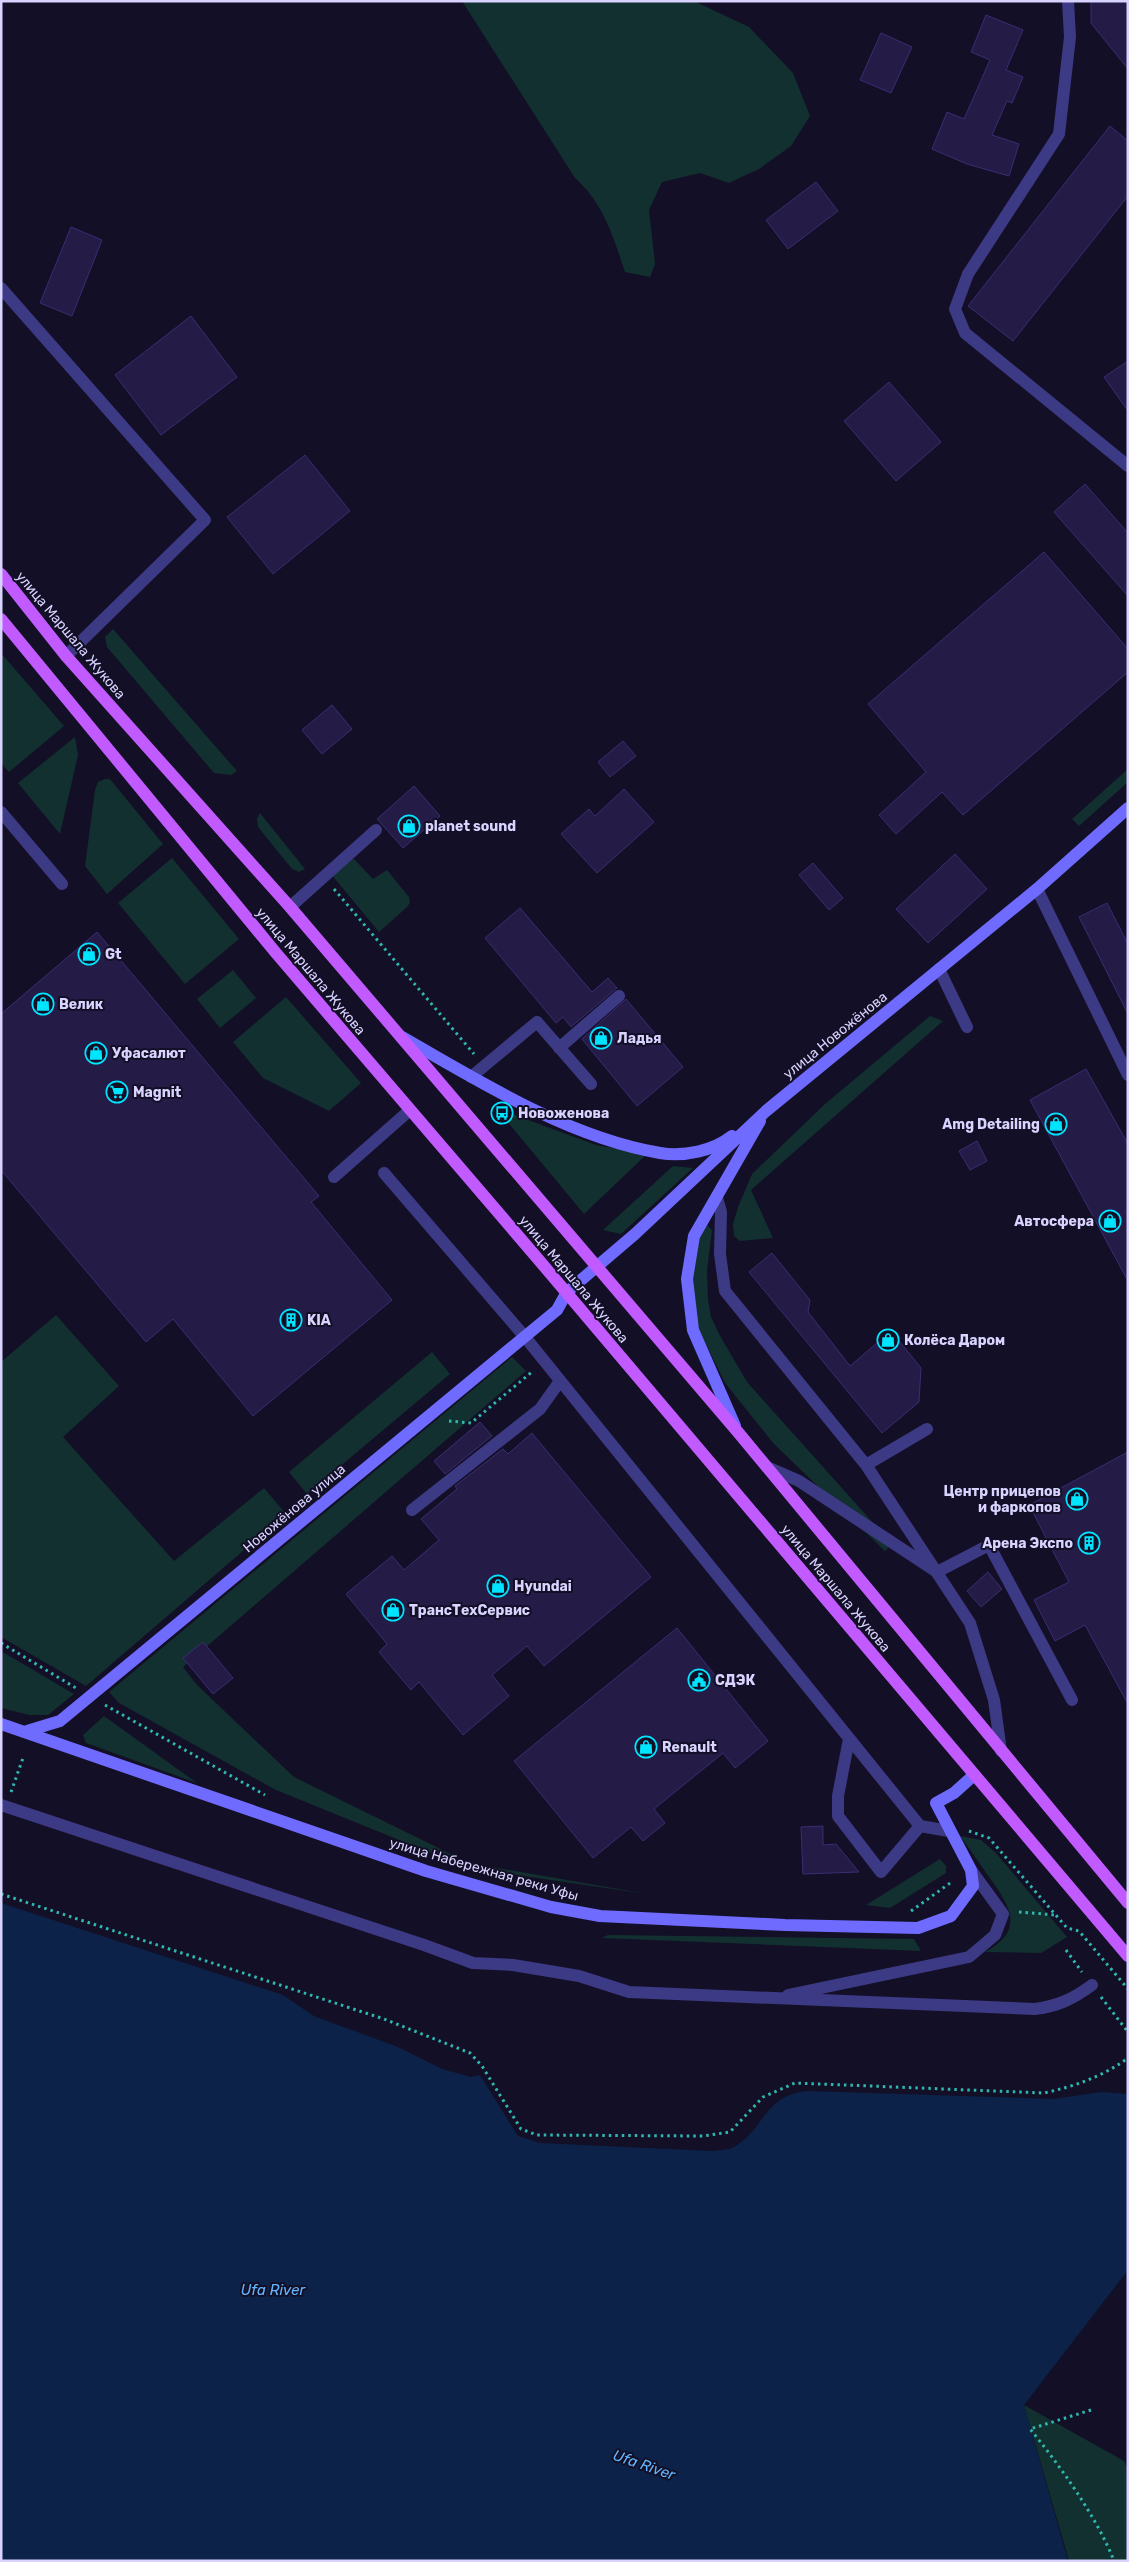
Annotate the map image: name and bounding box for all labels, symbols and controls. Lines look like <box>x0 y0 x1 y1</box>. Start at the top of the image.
street label: улица Маршала Жукова <box>12 568 129 703</box>
shop icon: planet sound <box>397 814 421 838</box>
place label: planet sound <box>425 818 516 835</box>
street label: улица Маршала Жукова <box>252 904 369 1039</box>
shop icon: Gt <box>77 942 101 966</box>
place label: Gt <box>105 946 122 963</box>
street label: улица Новожёнова <box>780 988 891 1083</box>
shop icon: Велик <box>31 992 55 1016</box>
place label: Велик <box>59 996 104 1013</box>
shop icon: Ладья <box>589 1026 613 1050</box>
place label: Ладья <box>617 1030 661 1047</box>
shop icon: Уфасалют <box>84 1041 108 1065</box>
place label: Уфасалют <box>112 1045 186 1062</box>
supermarket icon: Magnit <box>105 1080 129 1104</box>
place label: Magnit <box>133 1084 182 1101</box>
bus stop icon: Новоженова <box>490 1101 514 1125</box>
place label: Новоженова <box>518 1105 609 1122</box>
shop icon: Amg Detailing <box>1044 1112 1068 1136</box>
place label: Amg Detailing <box>942 1116 1040 1133</box>
shop icon: Автосфера <box>1098 1209 1122 1233</box>
street label: улица Маршала Жукова <box>515 1212 632 1347</box>
place label: Автосфера <box>1014 1213 1094 1230</box>
building icon: KIA <box>279 1308 303 1332</box>
place label: KIA <box>307 1312 331 1329</box>
shop icon: Колёса Даром <box>876 1328 900 1352</box>
place label: Колёса Даром <box>904 1332 1005 1349</box>
street label: Новожёнова улица <box>240 1460 349 1556</box>
place label: Центр прицепов и фаркопов <box>943 1483 1061 1516</box>
shop icon: Центр прицепов и фаркопов <box>1065 1487 1089 1511</box>
street label: улица Маршала Жукова <box>777 1521 894 1656</box>
building icon: Арена Экспо <box>1077 1531 1101 1555</box>
place label: Арена Экспо <box>982 1535 1073 1552</box>
shop icon: Hyundai <box>486 1574 510 1598</box>
place label: Hyundai <box>514 1578 572 1595</box>
shop icon: ТрансТехСервис <box>381 1598 405 1622</box>
place label: ТрансТехСервис <box>409 1602 530 1619</box>
public building icon: СДЭК <box>687 1668 711 1692</box>
place label: СДЭК <box>715 1672 755 1689</box>
shop icon: Renault <box>634 1735 658 1759</box>
place label: Renault <box>662 1739 717 1756</box>
street label: улица Набережная реки Уфы <box>387 1834 580 1905</box>
water label: Ufa River <box>241 2281 306 2299</box>
water label: Ufa River <box>611 2446 679 2484</box>

